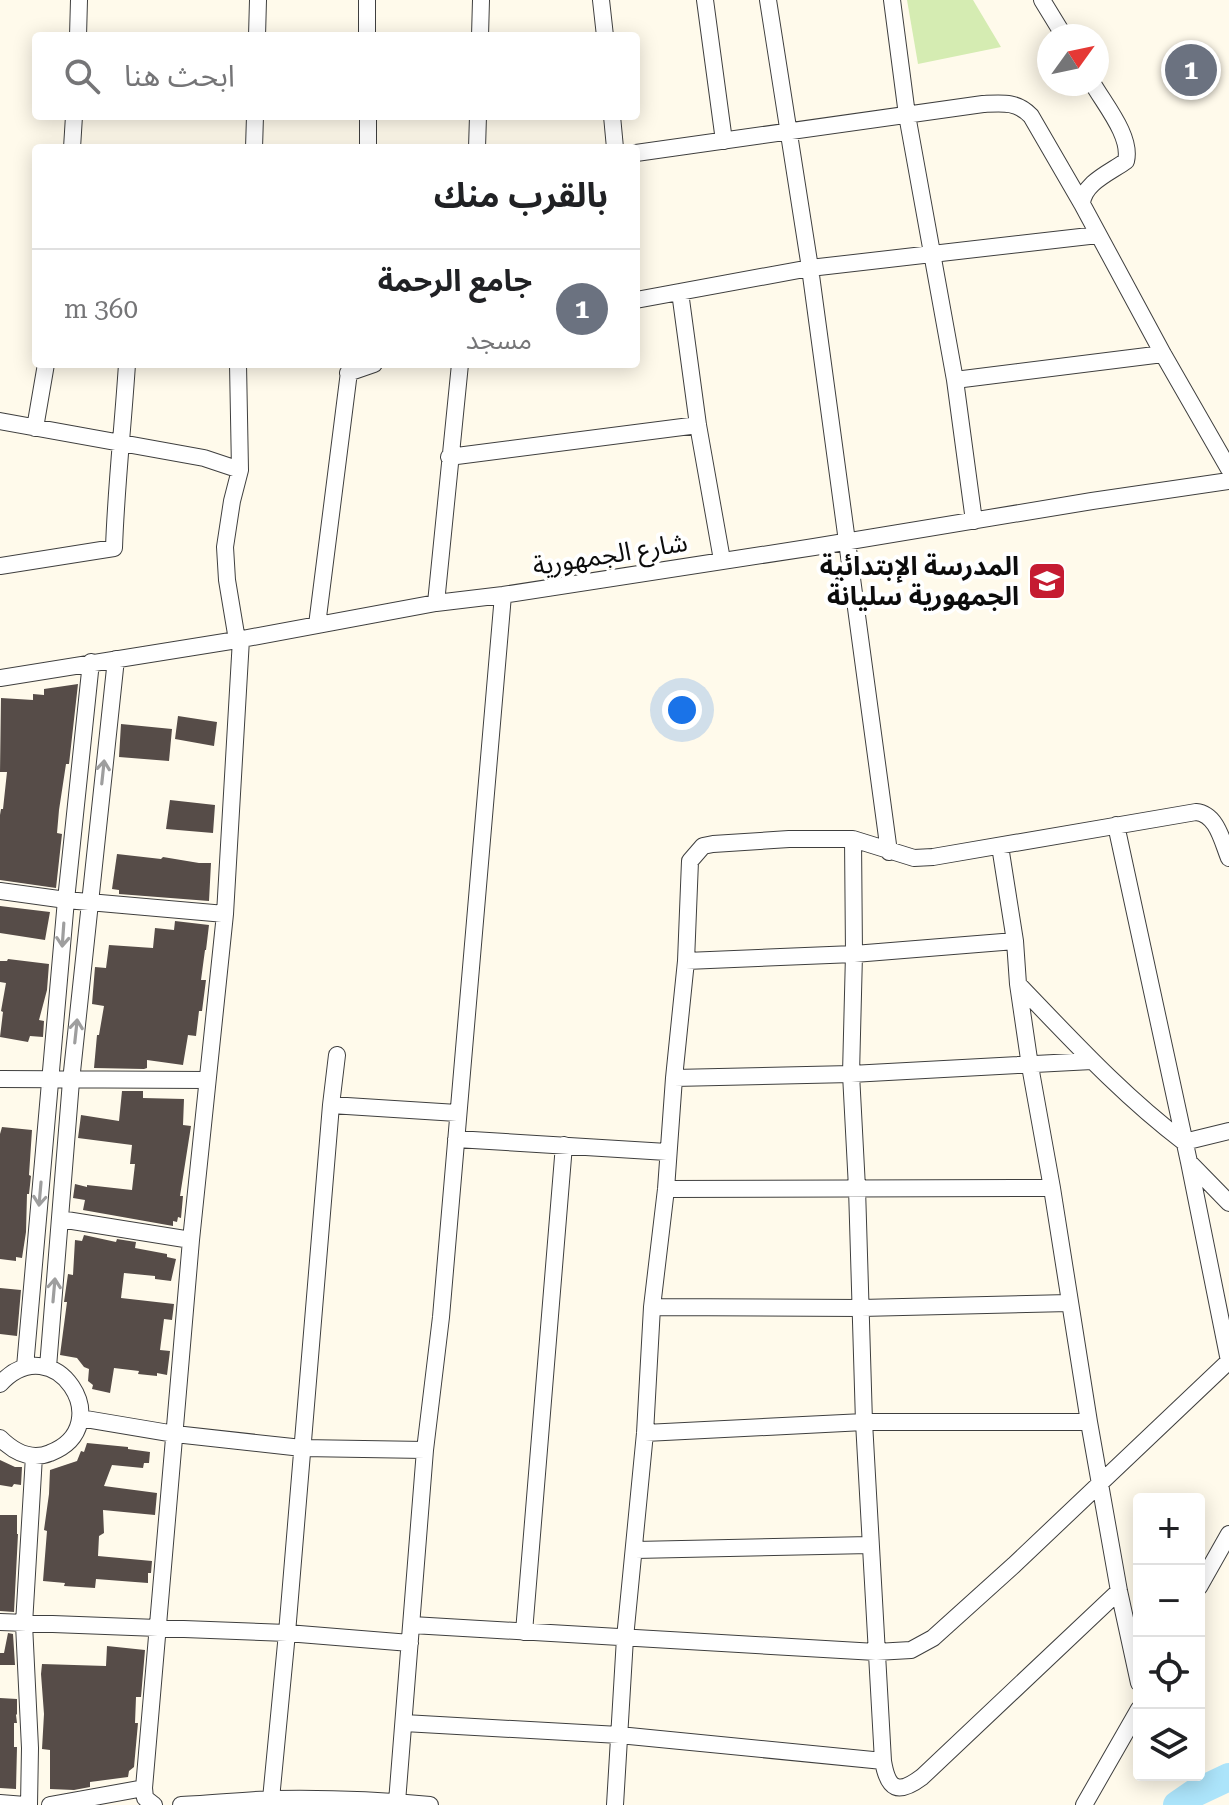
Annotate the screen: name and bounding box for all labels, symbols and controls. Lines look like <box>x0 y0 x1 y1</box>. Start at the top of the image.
north arrow <box>1037 24 1109 96</box>
search box <box>32 32 640 120</box>
pin: 1 <box>1165 40 1217 100</box>
icon: search <box>60 54 104 98</box>
text: ابحث هنا <box>124 58 235 93</box>
text: بالقرب منك <box>434 175 608 215</box>
text: جامع الرحمة <box>378 263 532 298</box>
text: 360 m <box>64 294 138 324</box>
text: 1 <box>575 294 589 324</box>
text: مسجد <box>466 325 532 355</box>
street label: شارع الجمهورية <box>530 527 690 585</box>
place label: المدرسة الإبتدائية الجمهورية سليانة <box>820 551 1019 611</box>
school or university icon: المدرسة الإبتدائية الجمهورية سليانة <box>1026 560 1068 602</box>
your location <box>662 690 702 730</box>
one-way arrow <box>96 759 111 786</box>
one-way arrow <box>55 921 70 948</box>
one-way arrow <box>69 1018 84 1044</box>
one-way arrow <box>33 1180 48 1207</box>
one-way arrow <box>47 1277 62 1304</box>
map controls <box>1133 1493 1205 1781</box>
button: + <box>1133 1493 1205 1565</box>
button: − <box>1133 1565 1205 1637</box>
button: locate <box>1133 1637 1205 1709</box>
button: layers <box>1133 1709 1205 1781</box>

